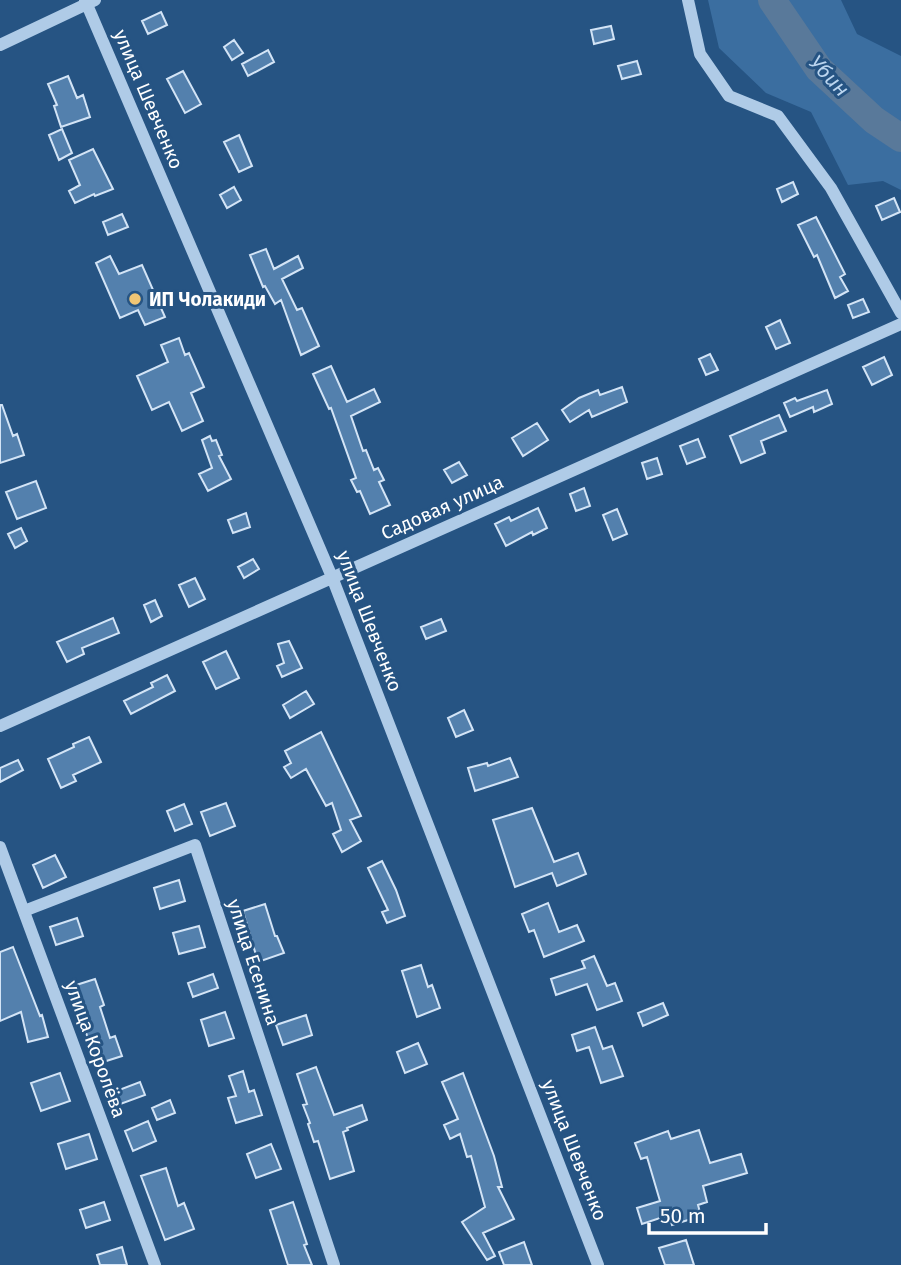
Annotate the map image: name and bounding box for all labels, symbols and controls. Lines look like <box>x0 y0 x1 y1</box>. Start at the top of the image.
street label: улица Шевченко <box>109 26 188 172</box>
water label: Убин <box>803 50 855 102</box>
place label: ИП Чолакиди <box>149 288 266 311</box>
marker: ИП Чолакиди <box>127 291 143 307</box>
street label: Садовая улица <box>377 470 507 545</box>
street label: улица Шевченко <box>332 547 407 695</box>
street label: улица Есенина <box>222 896 285 1028</box>
street label: улица Королёва <box>60 977 131 1121</box>
street label: улица Шевченко <box>537 1076 612 1224</box>
scale bar <box>649 1192 766 1236</box>
text: 50 m <box>660 1203 706 1229</box>

